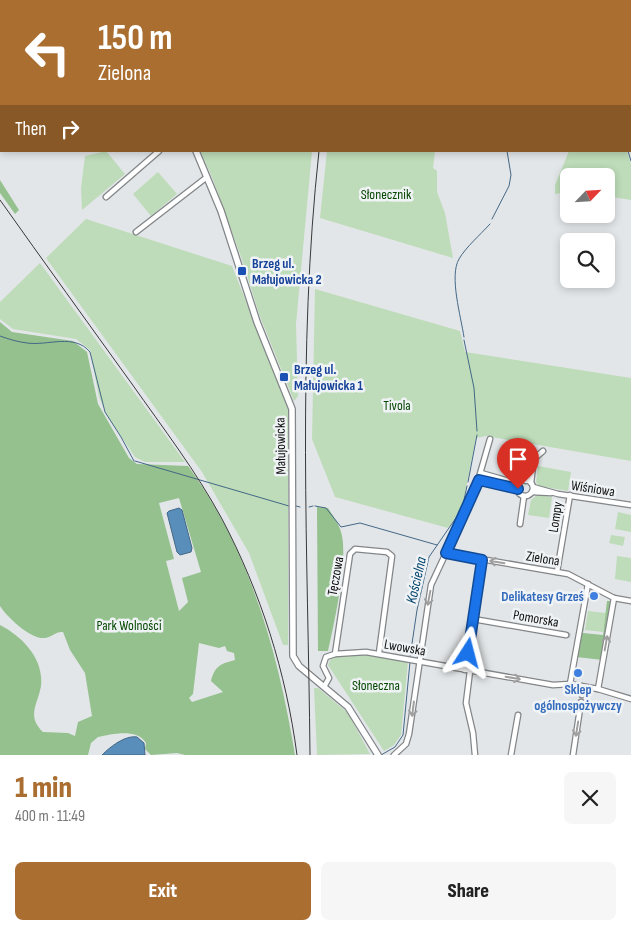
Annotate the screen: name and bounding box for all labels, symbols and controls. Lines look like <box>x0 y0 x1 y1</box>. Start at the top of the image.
text: 150 m <box>98 17 172 60</box>
icon: left <box>15 20 80 85</box>
text: Zielona <box>98 60 151 87</box>
icon: right <box>56 115 84 143</box>
text: Then <box>15 118 46 141</box>
north arrow <box>560 168 615 222</box>
map controls <box>560 168 615 288</box>
park label: Słonecznik <box>361 186 412 203</box>
button: search <box>560 233 615 288</box>
place label: Brzeg ul. Małujowicka 2 <box>252 255 322 288</box>
marker: Brzeg ul. Małujowicka 2 <box>236 265 248 277</box>
place label: Brzeg ul. Małujowicka 1 <box>294 361 363 394</box>
marker: Brzeg ul. Małujowicka 1 <box>278 371 290 383</box>
park label: Tivola <box>383 397 411 414</box>
street label: Małujowicka <box>272 417 289 475</box>
pin <box>497 438 539 489</box>
icon: arrive <box>504 445 532 473</box>
street label: Wiśniowa <box>570 477 616 500</box>
street label: Lompy <box>545 500 566 534</box>
street label: Zielona <box>525 547 561 570</box>
street label: Tęczowa <box>324 555 347 597</box>
water label: Kościelna <box>402 555 431 605</box>
one-way arrow <box>490 557 506 567</box>
place label: Delikatesy Grześ <box>501 588 584 605</box>
one-way arrow <box>423 590 433 606</box>
marker: Delikatesy Grześ <box>588 590 600 602</box>
street label: Pomorska <box>512 606 560 631</box>
park label: Park Wolności <box>96 617 162 634</box>
position arrow <box>441 626 493 678</box>
street label: Lwowska <box>383 635 427 660</box>
one-way arrow <box>602 635 612 651</box>
marker: Sklep ogólnospożywczy <box>572 667 584 679</box>
one-way arrow <box>504 674 520 684</box>
park label: Słoneczna <box>352 677 400 694</box>
place label: Sklep ogólnospożywczy <box>534 681 622 714</box>
one-way arrow <box>408 701 418 717</box>
one-way arrow <box>572 720 582 736</box>
text: 1 min <box>15 770 72 806</box>
button: close <box>564 772 616 824</box>
text: 400 m · 11:49 <box>15 807 85 826</box>
button: Exit <box>15 862 311 920</box>
button: Share <box>321 862 616 920</box>

